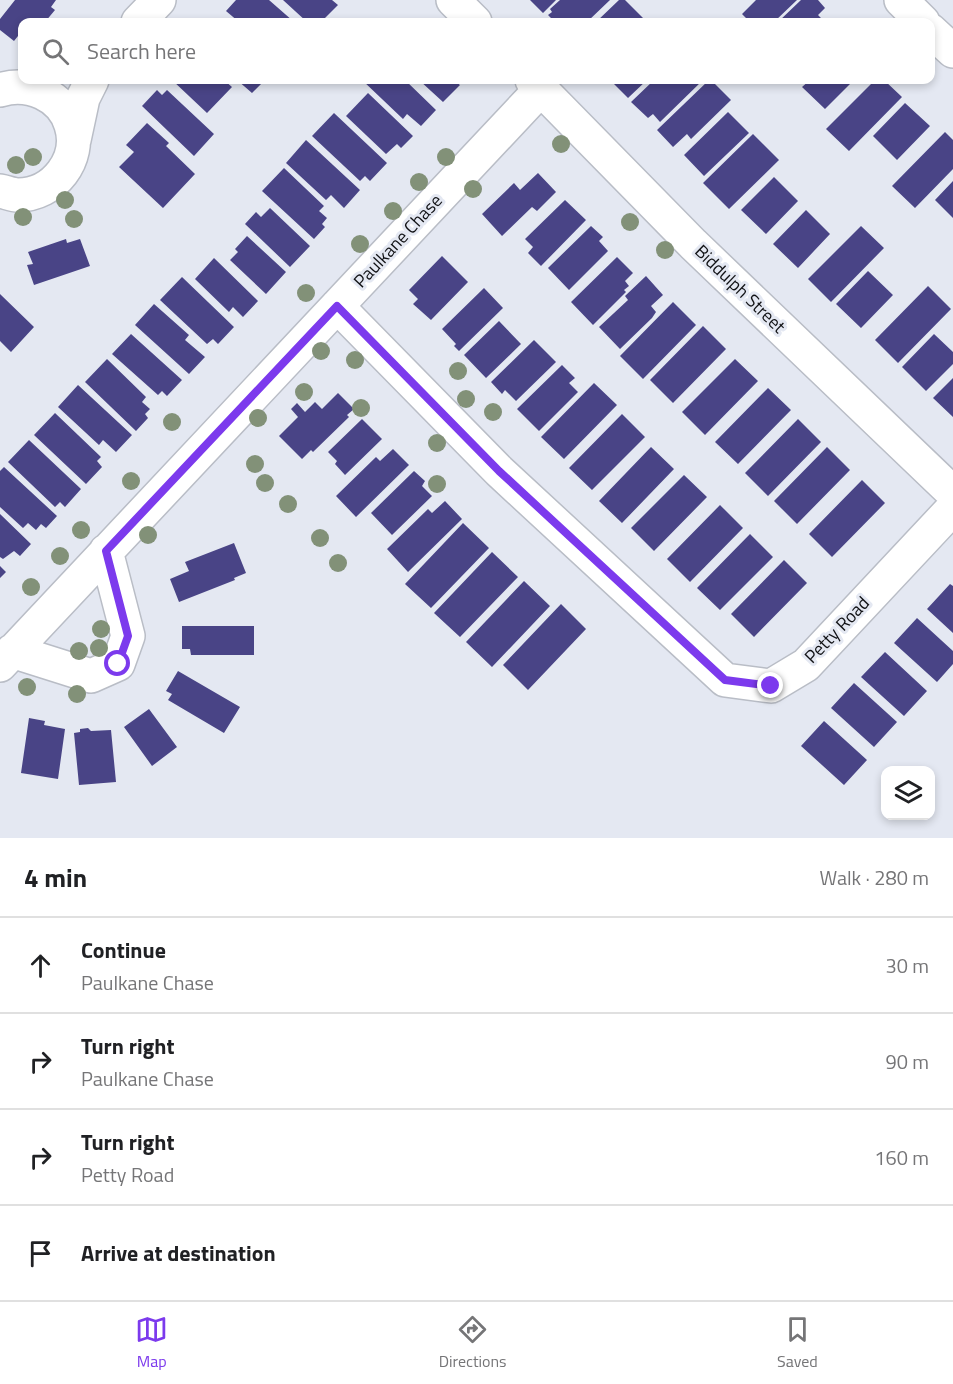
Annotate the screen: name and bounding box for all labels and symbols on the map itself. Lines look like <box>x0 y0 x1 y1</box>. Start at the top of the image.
street label: Paulkane Chase <box>347 188 448 294</box>
street label: Biddulph Street <box>689 238 792 340</box>
street label: Petty Road <box>798 590 875 669</box>
route start <box>104 650 130 676</box>
route end <box>757 672 783 698</box>

